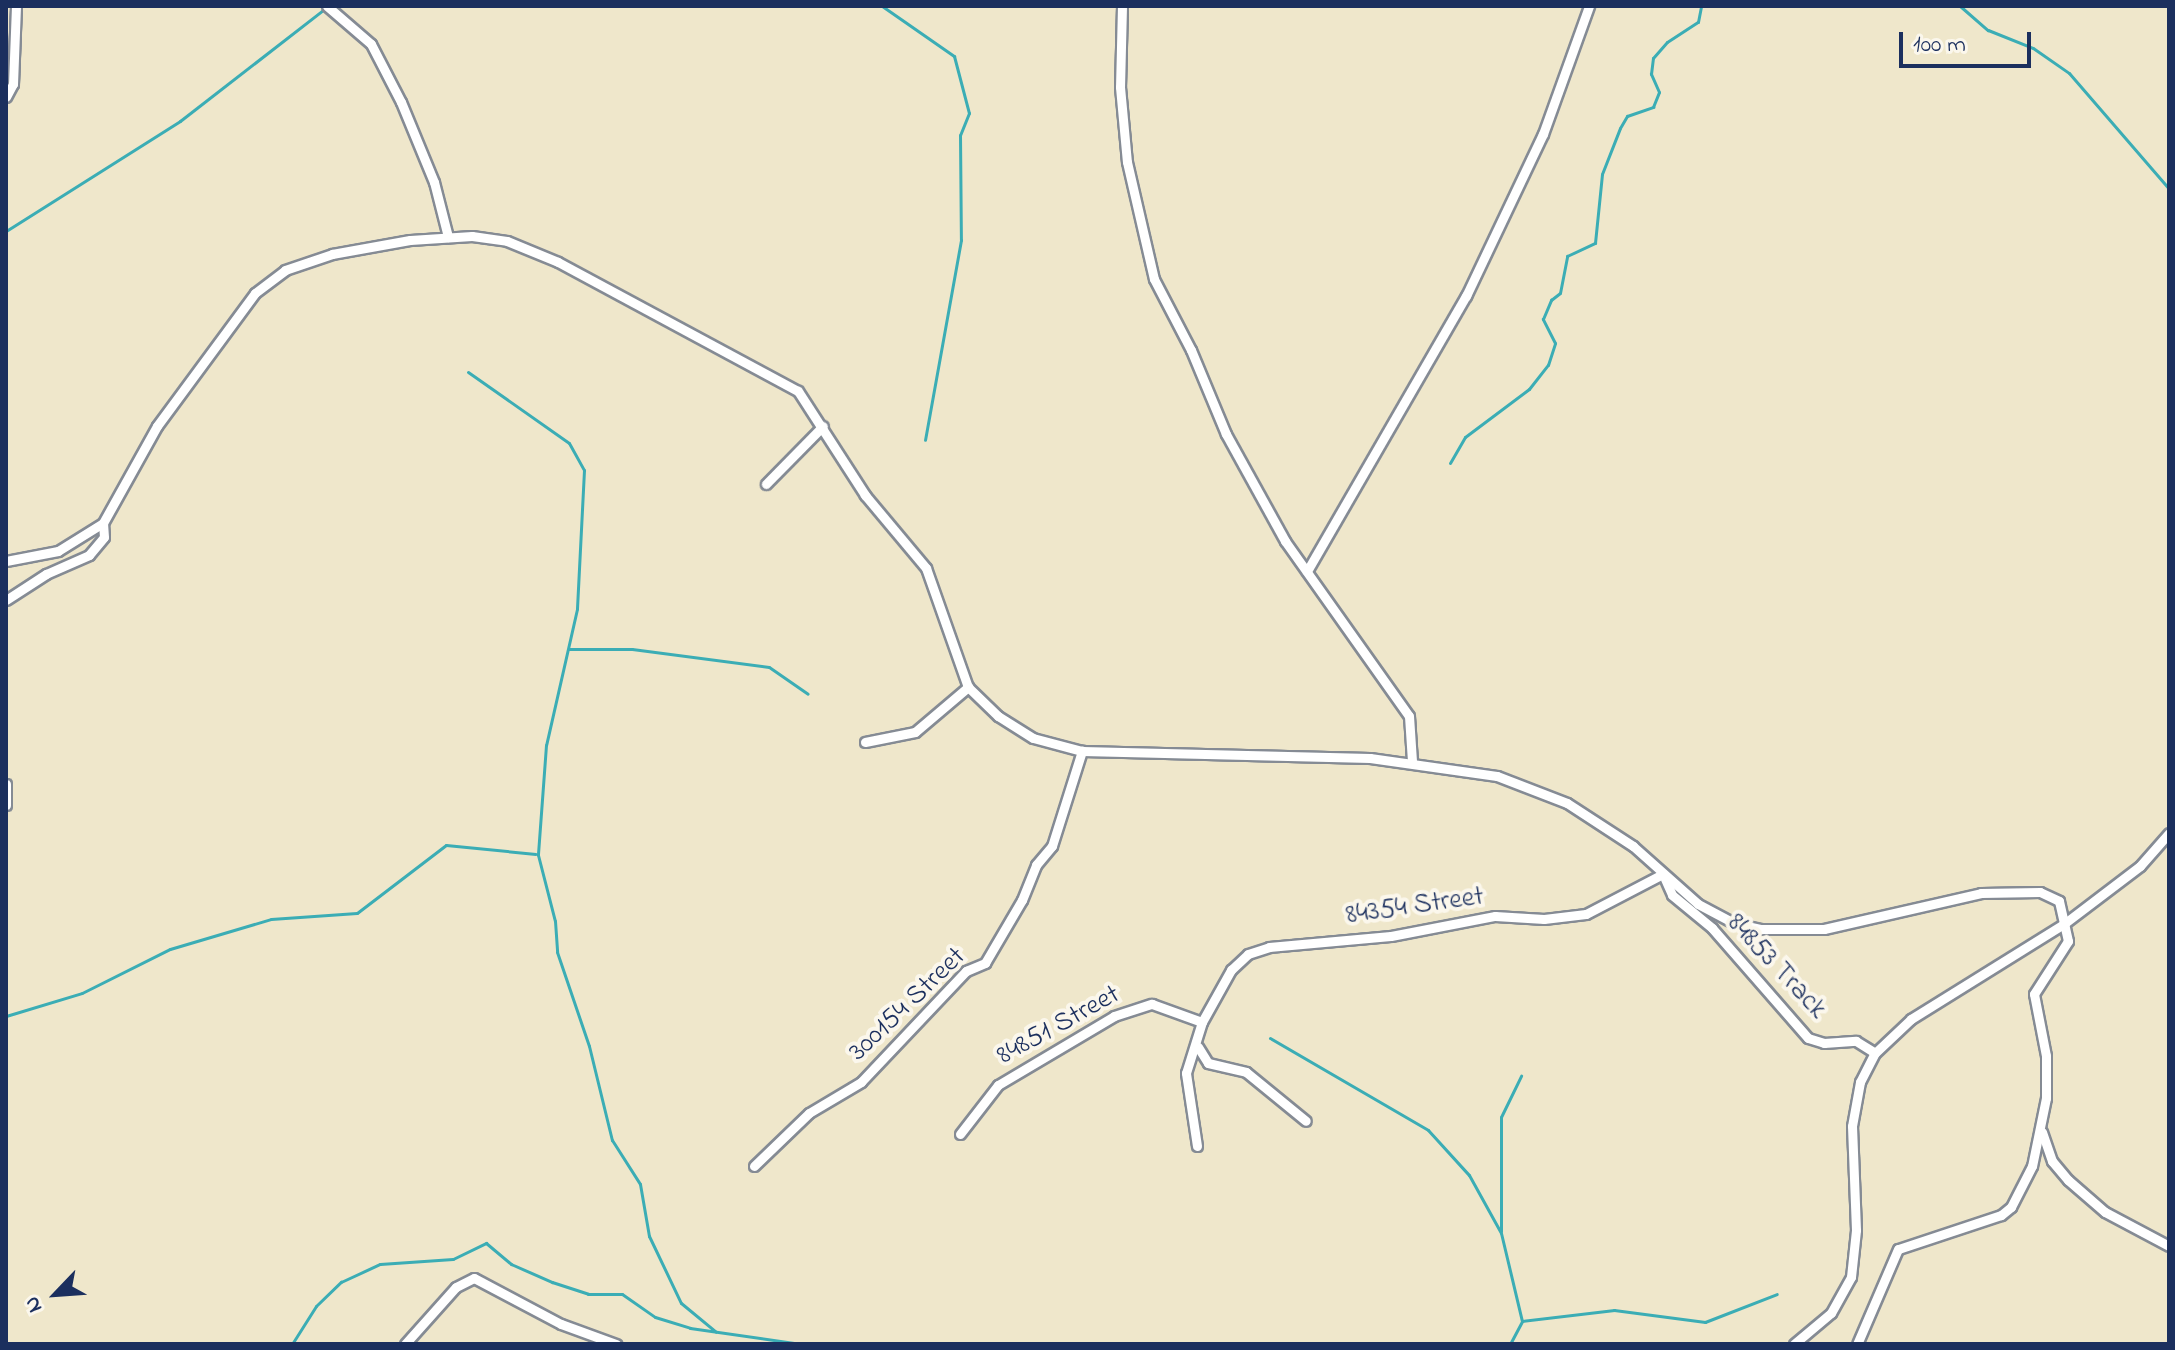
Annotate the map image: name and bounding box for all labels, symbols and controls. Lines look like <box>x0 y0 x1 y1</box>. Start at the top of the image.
scale bar <box>1903 16 2035 66</box>
text: 100 m <box>1913 28 1966 63</box>
street label: 84354 Street <box>1344 881 1486 933</box>
street label: 84853 Track <box>1719 907 1833 1027</box>
street label: 300154 Street <box>842 941 974 1069</box>
street label: 84851 Street <box>992 979 1126 1073</box>
north arrow <box>16 1254 96 1334</box>
text: N <box>17 1291 52 1318</box>

